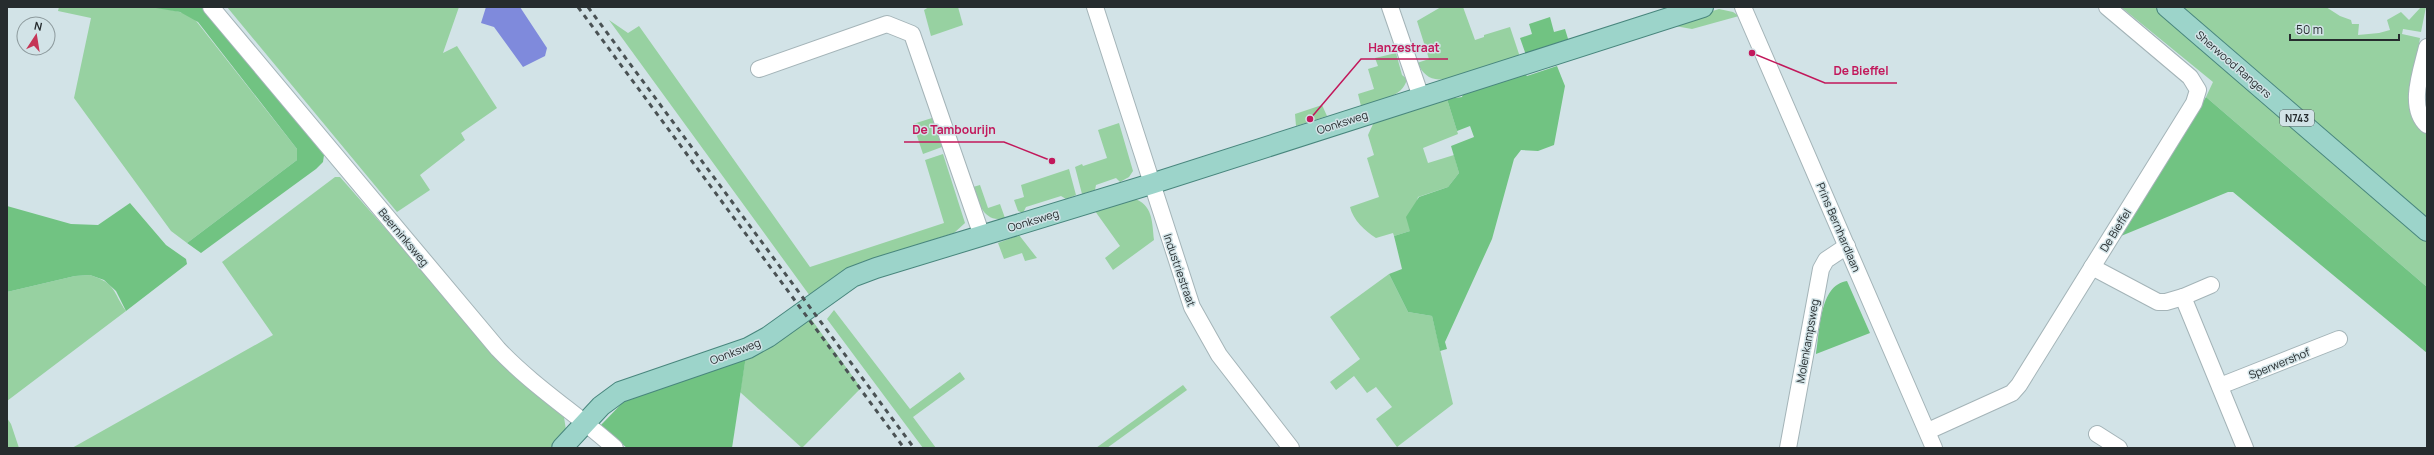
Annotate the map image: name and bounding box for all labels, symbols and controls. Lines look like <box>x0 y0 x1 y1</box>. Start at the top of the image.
north arrow <box>16 16 56 56</box>
scale bar <box>2290 16 2399 42</box>
text: N <box>33 18 44 34</box>
text: 50 m <box>2296 21 2323 38</box>
street label: Sherwood Rangers <box>2193 27 2275 101</box>
callout: Hanzestraat <box>1361 35 1448 59</box>
text: Hanzestraat <box>1368 39 1440 56</box>
callout: De Bieffel <box>1825 59 1897 83</box>
text: De Bieffel <box>1833 62 1889 79</box>
street label: Oonksweg <box>1314 107 1370 137</box>
road number: N743 <box>2280 110 2314 126</box>
callout: De Tambourijn <box>904 118 1004 142</box>
text: De Tambourijn <box>912 121 996 138</box>
street label: Prins Bernhardlaan <box>1813 180 1865 274</box>
street label: Beerninksweg <box>375 205 433 269</box>
street label: Oonksweg <box>1005 205 1061 235</box>
street label: De Bieffel <box>2096 206 2134 254</box>
street label: Industriestraat <box>1161 232 1199 308</box>
street label: Molenkampsweg <box>1792 298 1822 384</box>
street label: Oonksweg <box>708 334 762 368</box>
street label: Sperwershof <box>2246 344 2312 382</box>

